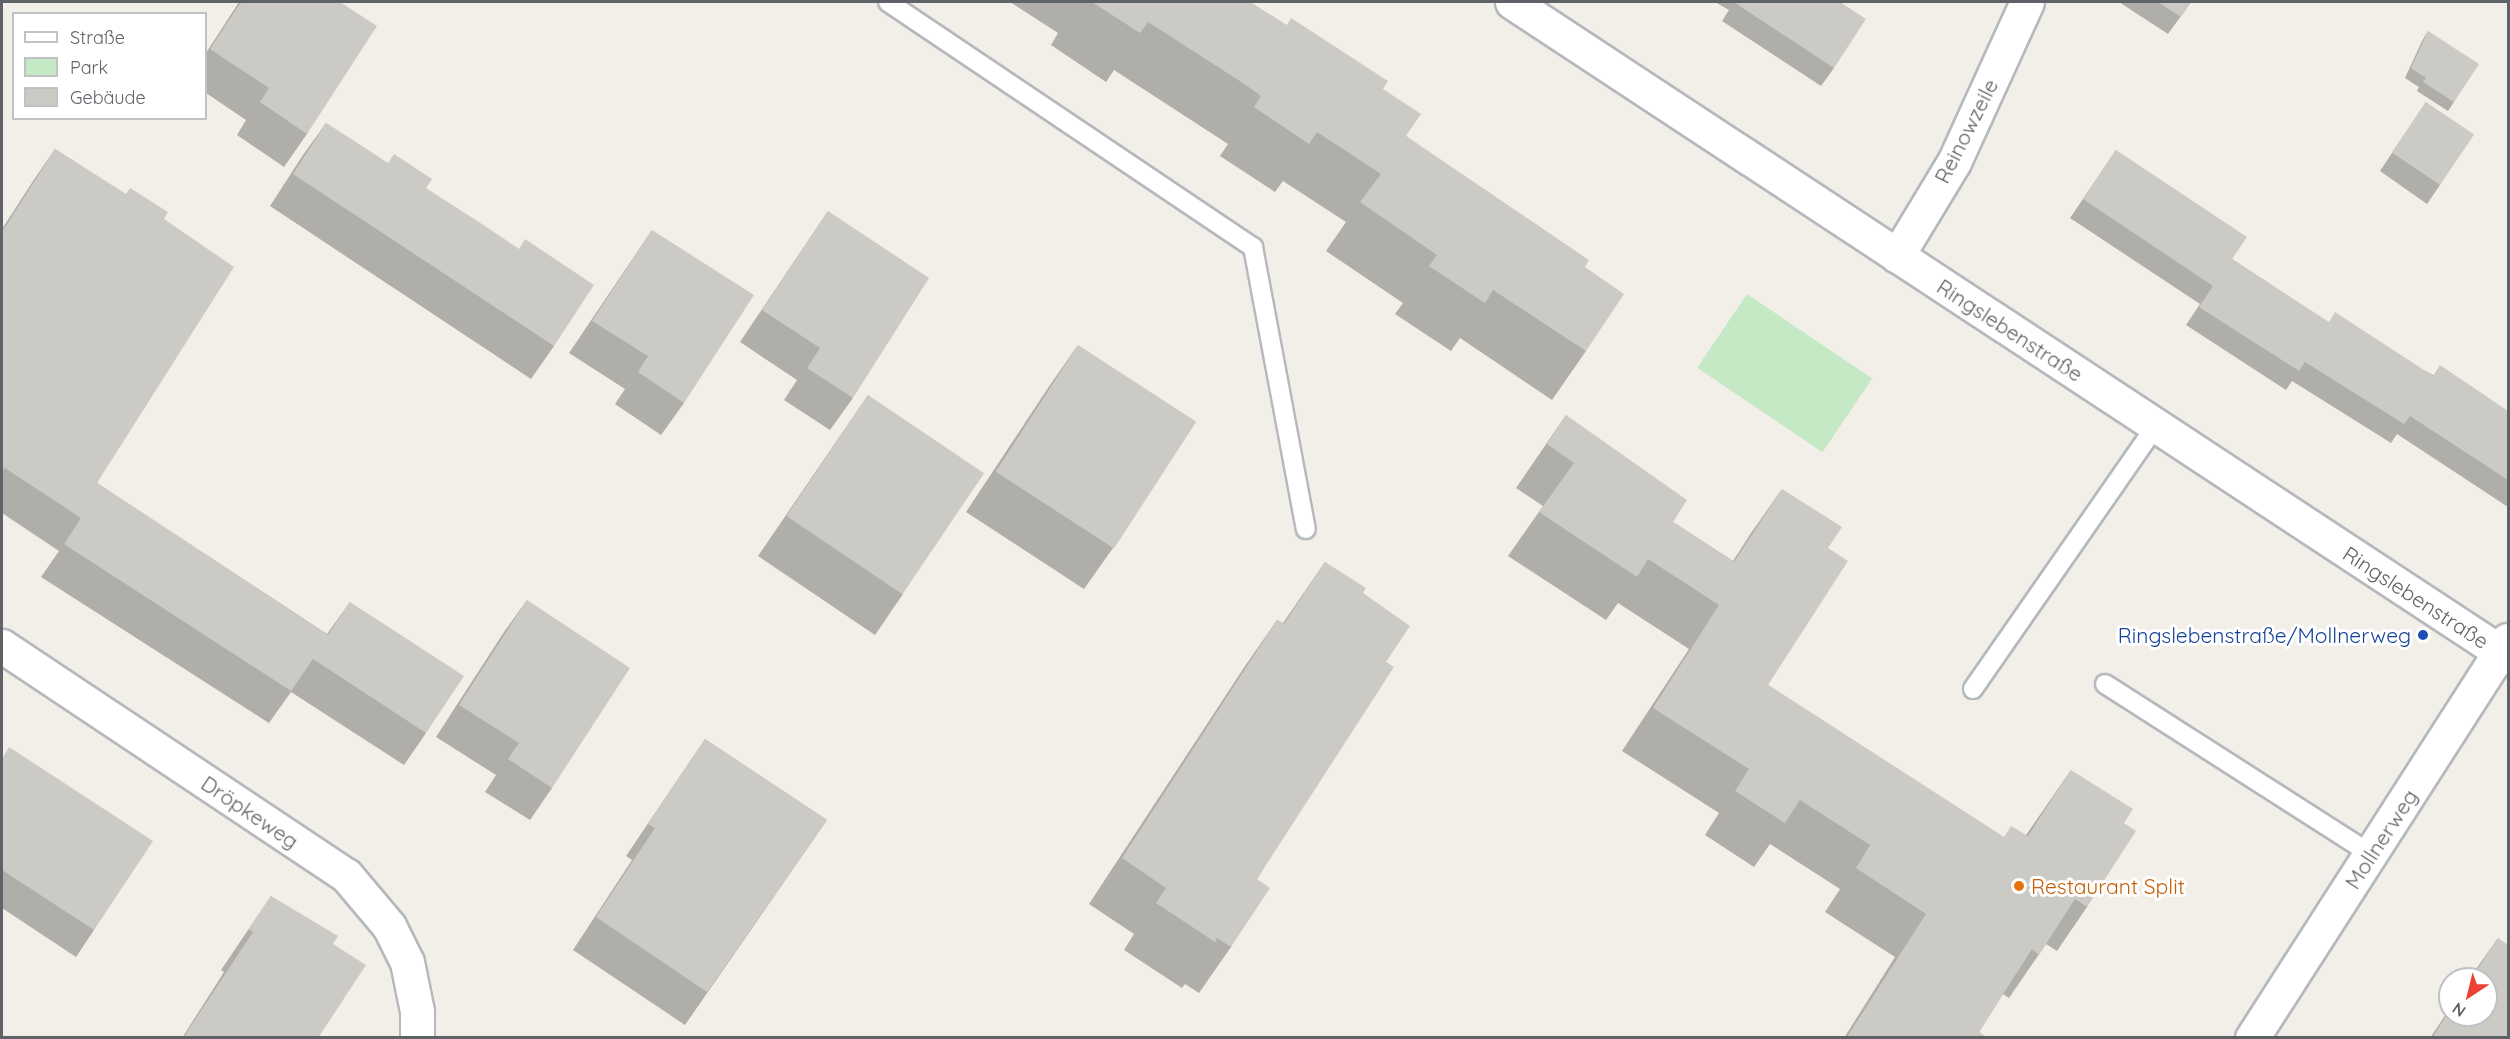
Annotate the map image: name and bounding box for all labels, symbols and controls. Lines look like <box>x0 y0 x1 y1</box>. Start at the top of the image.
legend <box>12 12 207 120</box>
text: Straße <box>70 26 125 49</box>
text: Park <box>70 56 108 79</box>
street label: Reinowzeile <box>1929 75 2003 187</box>
text: Gebäude <box>70 86 146 109</box>
street label: Ringslebenstraße <box>1932 273 2088 387</box>
street label: Ringslebenstraße <box>2338 540 2494 654</box>
place label: Ringslebenstraße/Mollnerweg <box>2118 622 2411 648</box>
marker: Ringslebenstraße/Mollnerweg <box>2416 628 2430 642</box>
street label: Dröpkeweg <box>197 770 303 854</box>
street label: Mollnerweg <box>2340 785 2422 893</box>
place label: Restaurant Split <box>2031 873 2185 899</box>
marker: Restaurant Split <box>2012 879 2026 893</box>
north arrow <box>2438 967 2498 1027</box>
text: N <box>2448 999 2469 1022</box>

